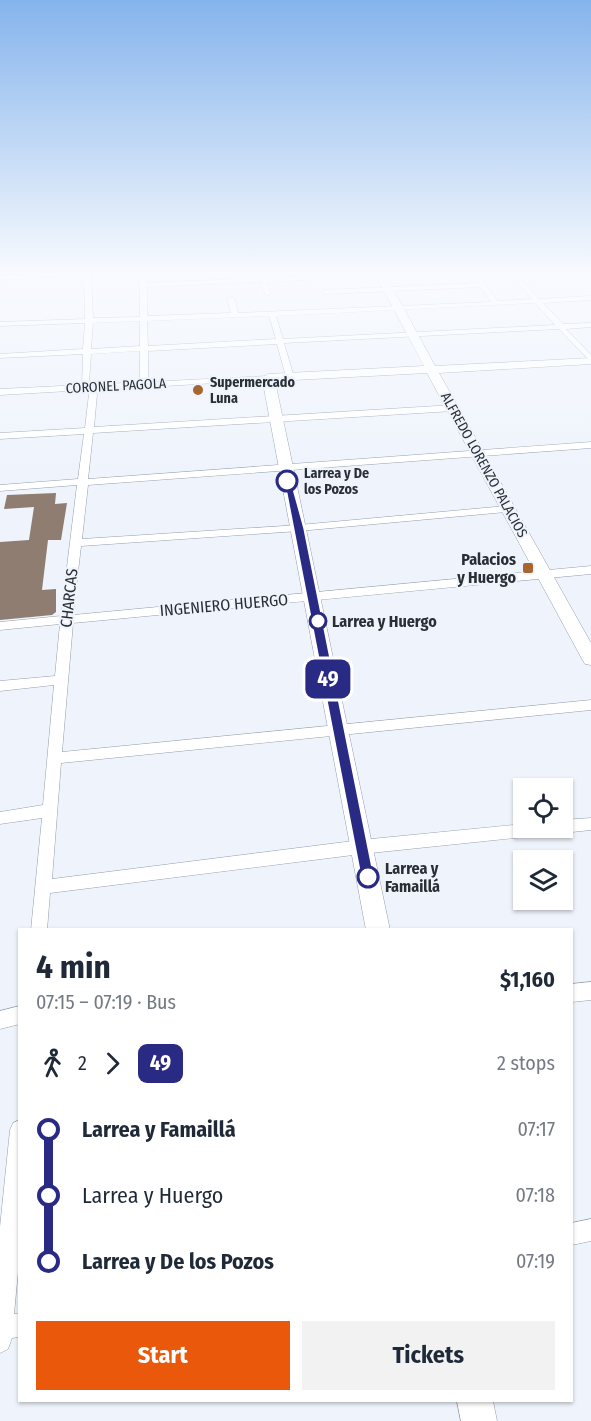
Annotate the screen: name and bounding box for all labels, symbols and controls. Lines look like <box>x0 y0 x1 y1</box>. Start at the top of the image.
place label: Supermercado Luna <box>210 374 295 407</box>
street label: CORONEL PAGOLA <box>65 375 167 397</box>
marker: Supermercado Luna <box>191 383 205 397</box>
street label: ALFREDO LORENZO PALACIOS <box>437 389 531 541</box>
place label: Larrea y De los Pozos <box>304 465 369 498</box>
marker: Larrea y De los Pozos <box>276 470 298 492</box>
place label: Palacios y Huergo <box>456 550 516 587</box>
marker: Palacios y Huergo <box>521 561 535 575</box>
street label: CHARCAS <box>56 567 82 628</box>
street label: INGENIERO HUERGO <box>159 590 289 620</box>
marker: Larrea y Huergo <box>309 612 327 630</box>
place label: Larrea y Huergo <box>332 612 437 631</box>
line badge: 49 <box>301 660 355 698</box>
text: 49 <box>317 666 339 692</box>
map controls <box>513 778 573 910</box>
button: locate <box>513 778 573 838</box>
button: layers <box>513 850 573 910</box>
place label: Larrea y Famaillá <box>385 859 440 896</box>
marker: Larrea y Famaillá <box>357 866 379 888</box>
text: 4 min <box>36 947 111 987</box>
text: $1,160 <box>500 966 555 993</box>
text: 07:15 – 07:19 · Bus <box>36 990 176 1014</box>
icon: walk <box>36 1047 69 1080</box>
icon: forward <box>96 1047 129 1080</box>
text: 49 <box>150 1050 171 1076</box>
text: 2 <box>78 1051 87 1075</box>
text: 2 stops <box>497 1051 555 1075</box>
text: Larrea y Famaillá <box>82 1116 236 1143</box>
text: 07:17 <box>518 1117 555 1141</box>
text: Larrea y Huergo <box>82 1182 223 1209</box>
text: 07:18 <box>516 1183 555 1207</box>
text: Larrea y De los Pozos <box>82 1248 274 1275</box>
text: 07:19 <box>516 1249 555 1273</box>
button: Start <box>36 1321 290 1390</box>
button: Tickets <box>302 1321 555 1390</box>

